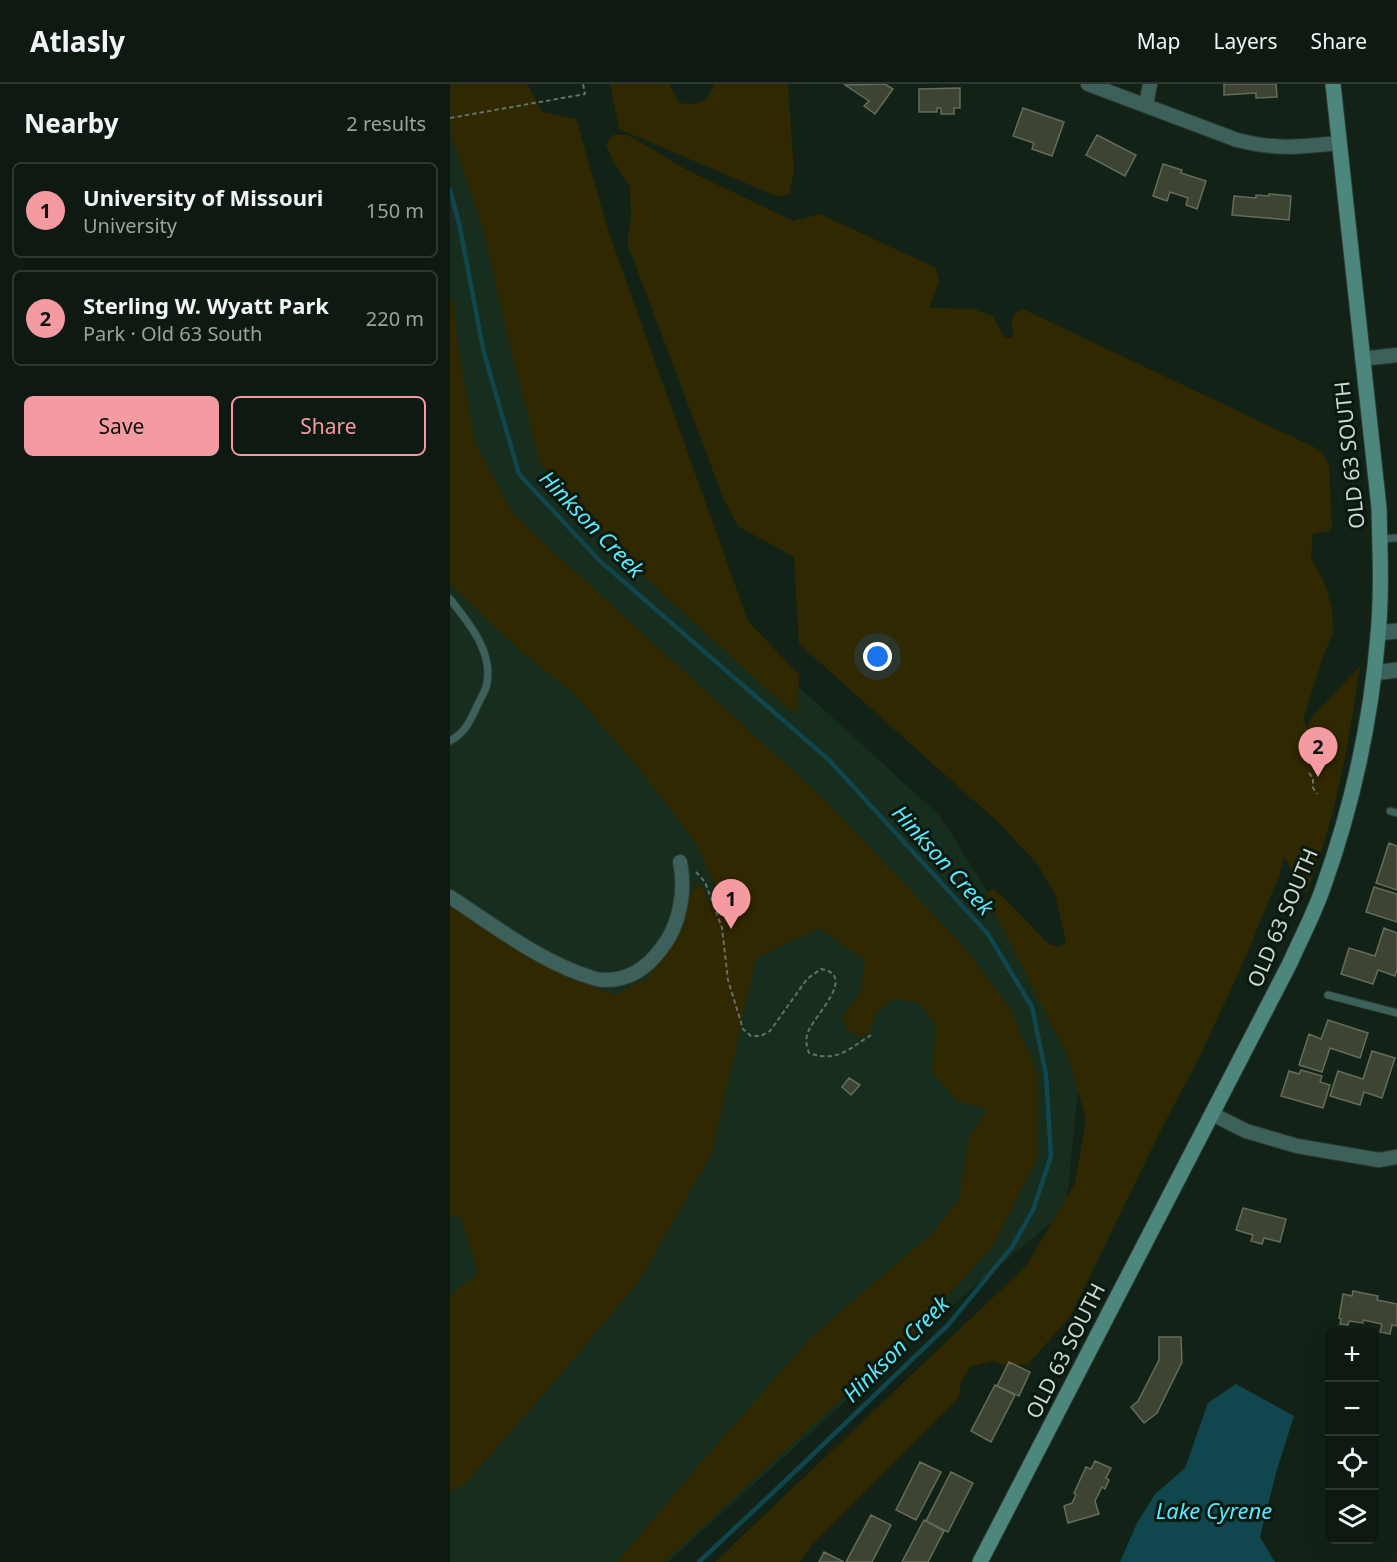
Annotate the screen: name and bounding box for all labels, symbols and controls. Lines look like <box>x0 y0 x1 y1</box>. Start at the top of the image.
text: Atlasly <box>30 22 125 60</box>
text: Map <box>1137 27 1181 55</box>
text: Layers <box>1214 27 1278 55</box>
text: Share <box>1311 27 1367 55</box>
text: Nearby <box>24 105 119 141</box>
text: 2 results <box>346 110 426 137</box>
text: University of Missouri <box>83 182 323 212</box>
text: 1 <box>40 197 51 224</box>
text: 150 m <box>366 197 424 224</box>
text: University <box>83 212 177 239</box>
text: Sterling W. Wyatt Park <box>83 290 329 320</box>
text: 2 <box>40 305 51 332</box>
text: 220 m <box>366 305 424 332</box>
text: Park · Old 63 South <box>83 320 262 347</box>
street label: OLD 63 SOUTH <box>1327 380 1371 530</box>
button: Save <box>24 396 219 456</box>
button: Share <box>231 396 426 456</box>
water label: Hinkson Creek <box>534 463 652 584</box>
your location <box>863 642 892 671</box>
pin: 2 <box>1298 728 1338 777</box>
water label: Hinkson Creek <box>886 798 1002 922</box>
street label: OLD 63 SOUTH <box>1240 844 1324 991</box>
pin: 1 <box>712 880 750 929</box>
street label: OLD 63 SOUTH <box>1019 1278 1111 1423</box>
water label: Hinkson Creek <box>836 1288 956 1408</box>
map controls <box>1325 1328 1379 1544</box>
button: + <box>1325 1328 1379 1382</box>
button: − <box>1325 1382 1379 1436</box>
button: locate <box>1325 1436 1379 1490</box>
button: layers <box>1325 1490 1379 1544</box>
water label: Lake Cyrene <box>1156 1495 1272 1525</box>

